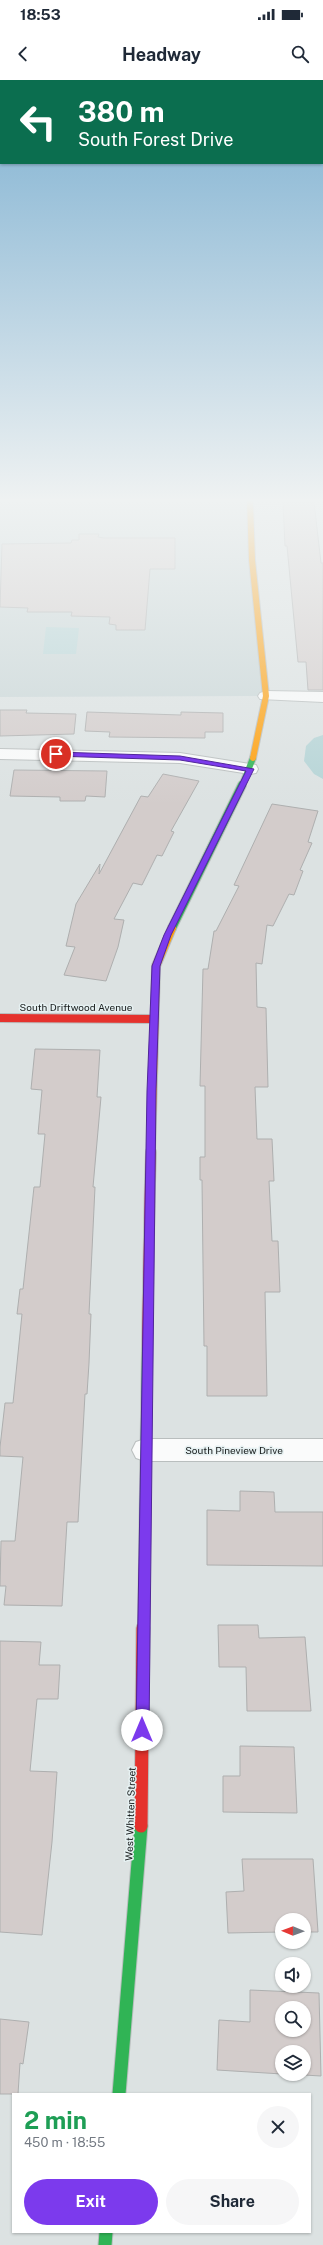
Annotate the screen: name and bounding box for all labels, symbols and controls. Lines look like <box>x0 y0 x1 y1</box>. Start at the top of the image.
text: 18:53 <box>20 6 61 23</box>
icon: back <box>12 43 34 65</box>
icon: search <box>289 43 311 65</box>
text: Headway <box>122 44 201 65</box>
text: 380 m <box>78 95 165 128</box>
icon: left <box>12 96 64 148</box>
text: South Forest Drive <box>78 129 233 150</box>
pin <box>39 737 73 771</box>
icon: arrive <box>45 743 67 765</box>
street label: South Driftwood Avenue <box>20 1001 133 1013</box>
street label: South Pineview Drive <box>185 1444 283 1456</box>
position arrow <box>121 1709 163 1751</box>
street label: West Whitten Street <box>122 1767 138 1861</box>
north arrow <box>275 1913 311 1949</box>
map controls <box>275 1913 311 2081</box>
button: sound <box>275 1957 311 1993</box>
button: search <box>275 2001 311 2037</box>
button: layers <box>275 2045 311 2081</box>
text: 2 min <box>24 2106 87 2134</box>
button: close <box>257 2106 299 2148</box>
text: 450 m · 18:55 <box>24 2135 105 2150</box>
button: Exit <box>24 2179 158 2225</box>
button: Share <box>166 2179 299 2225</box>

